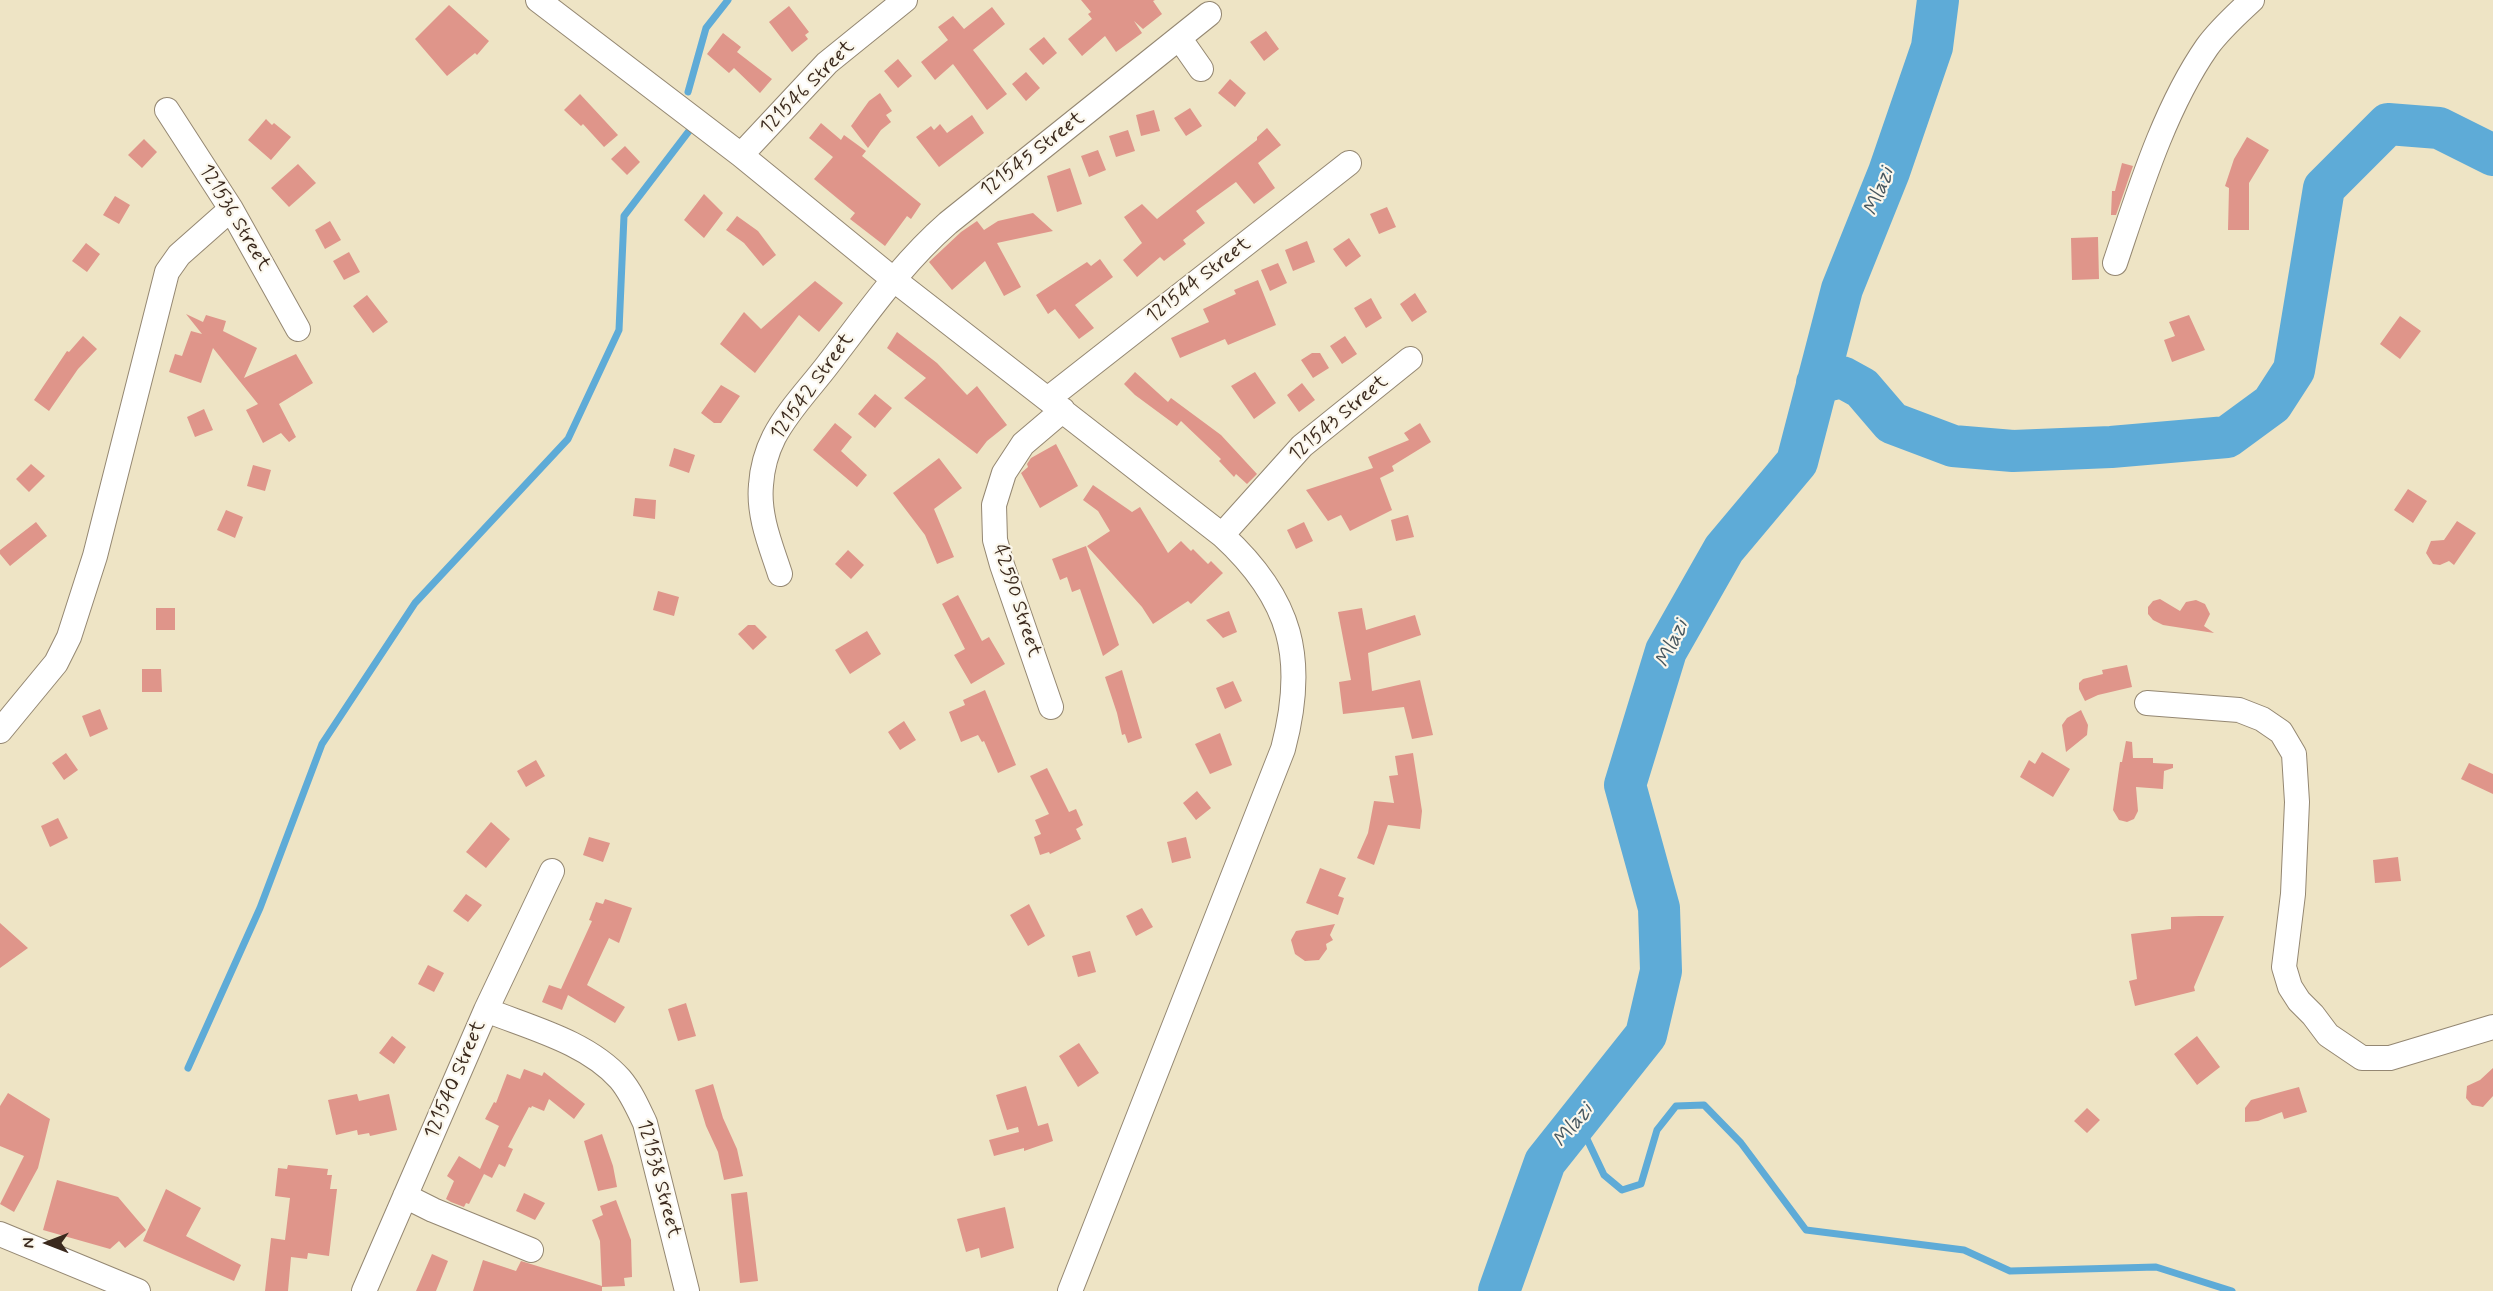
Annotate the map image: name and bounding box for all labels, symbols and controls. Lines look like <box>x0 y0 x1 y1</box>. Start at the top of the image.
street label: 121546 Street <box>756 36 860 140</box>
street label: 121545 Street <box>976 107 1090 203</box>
street label: 121536 Street <box>193 160 275 276</box>
water label: Mlazi <box>1859 164 1901 220</box>
street label: 121544 Street <box>1142 233 1256 329</box>
street label: 121542 Street <box>766 329 860 445</box>
street label: 121543 Street <box>1284 371 1394 467</box>
street label: 42590 Street <box>986 542 1046 660</box>
water label: Mlazi <box>1651 616 1695 672</box>
street label: 121540 Street <box>420 1017 492 1143</box>
water label: Mlazi <box>1549 1099 1599 1153</box>
street label: 121538 Street <box>631 1117 685 1241</box>
north arrow <box>18 1213 78 1273</box>
text: N <box>19 1238 40 1248</box>

